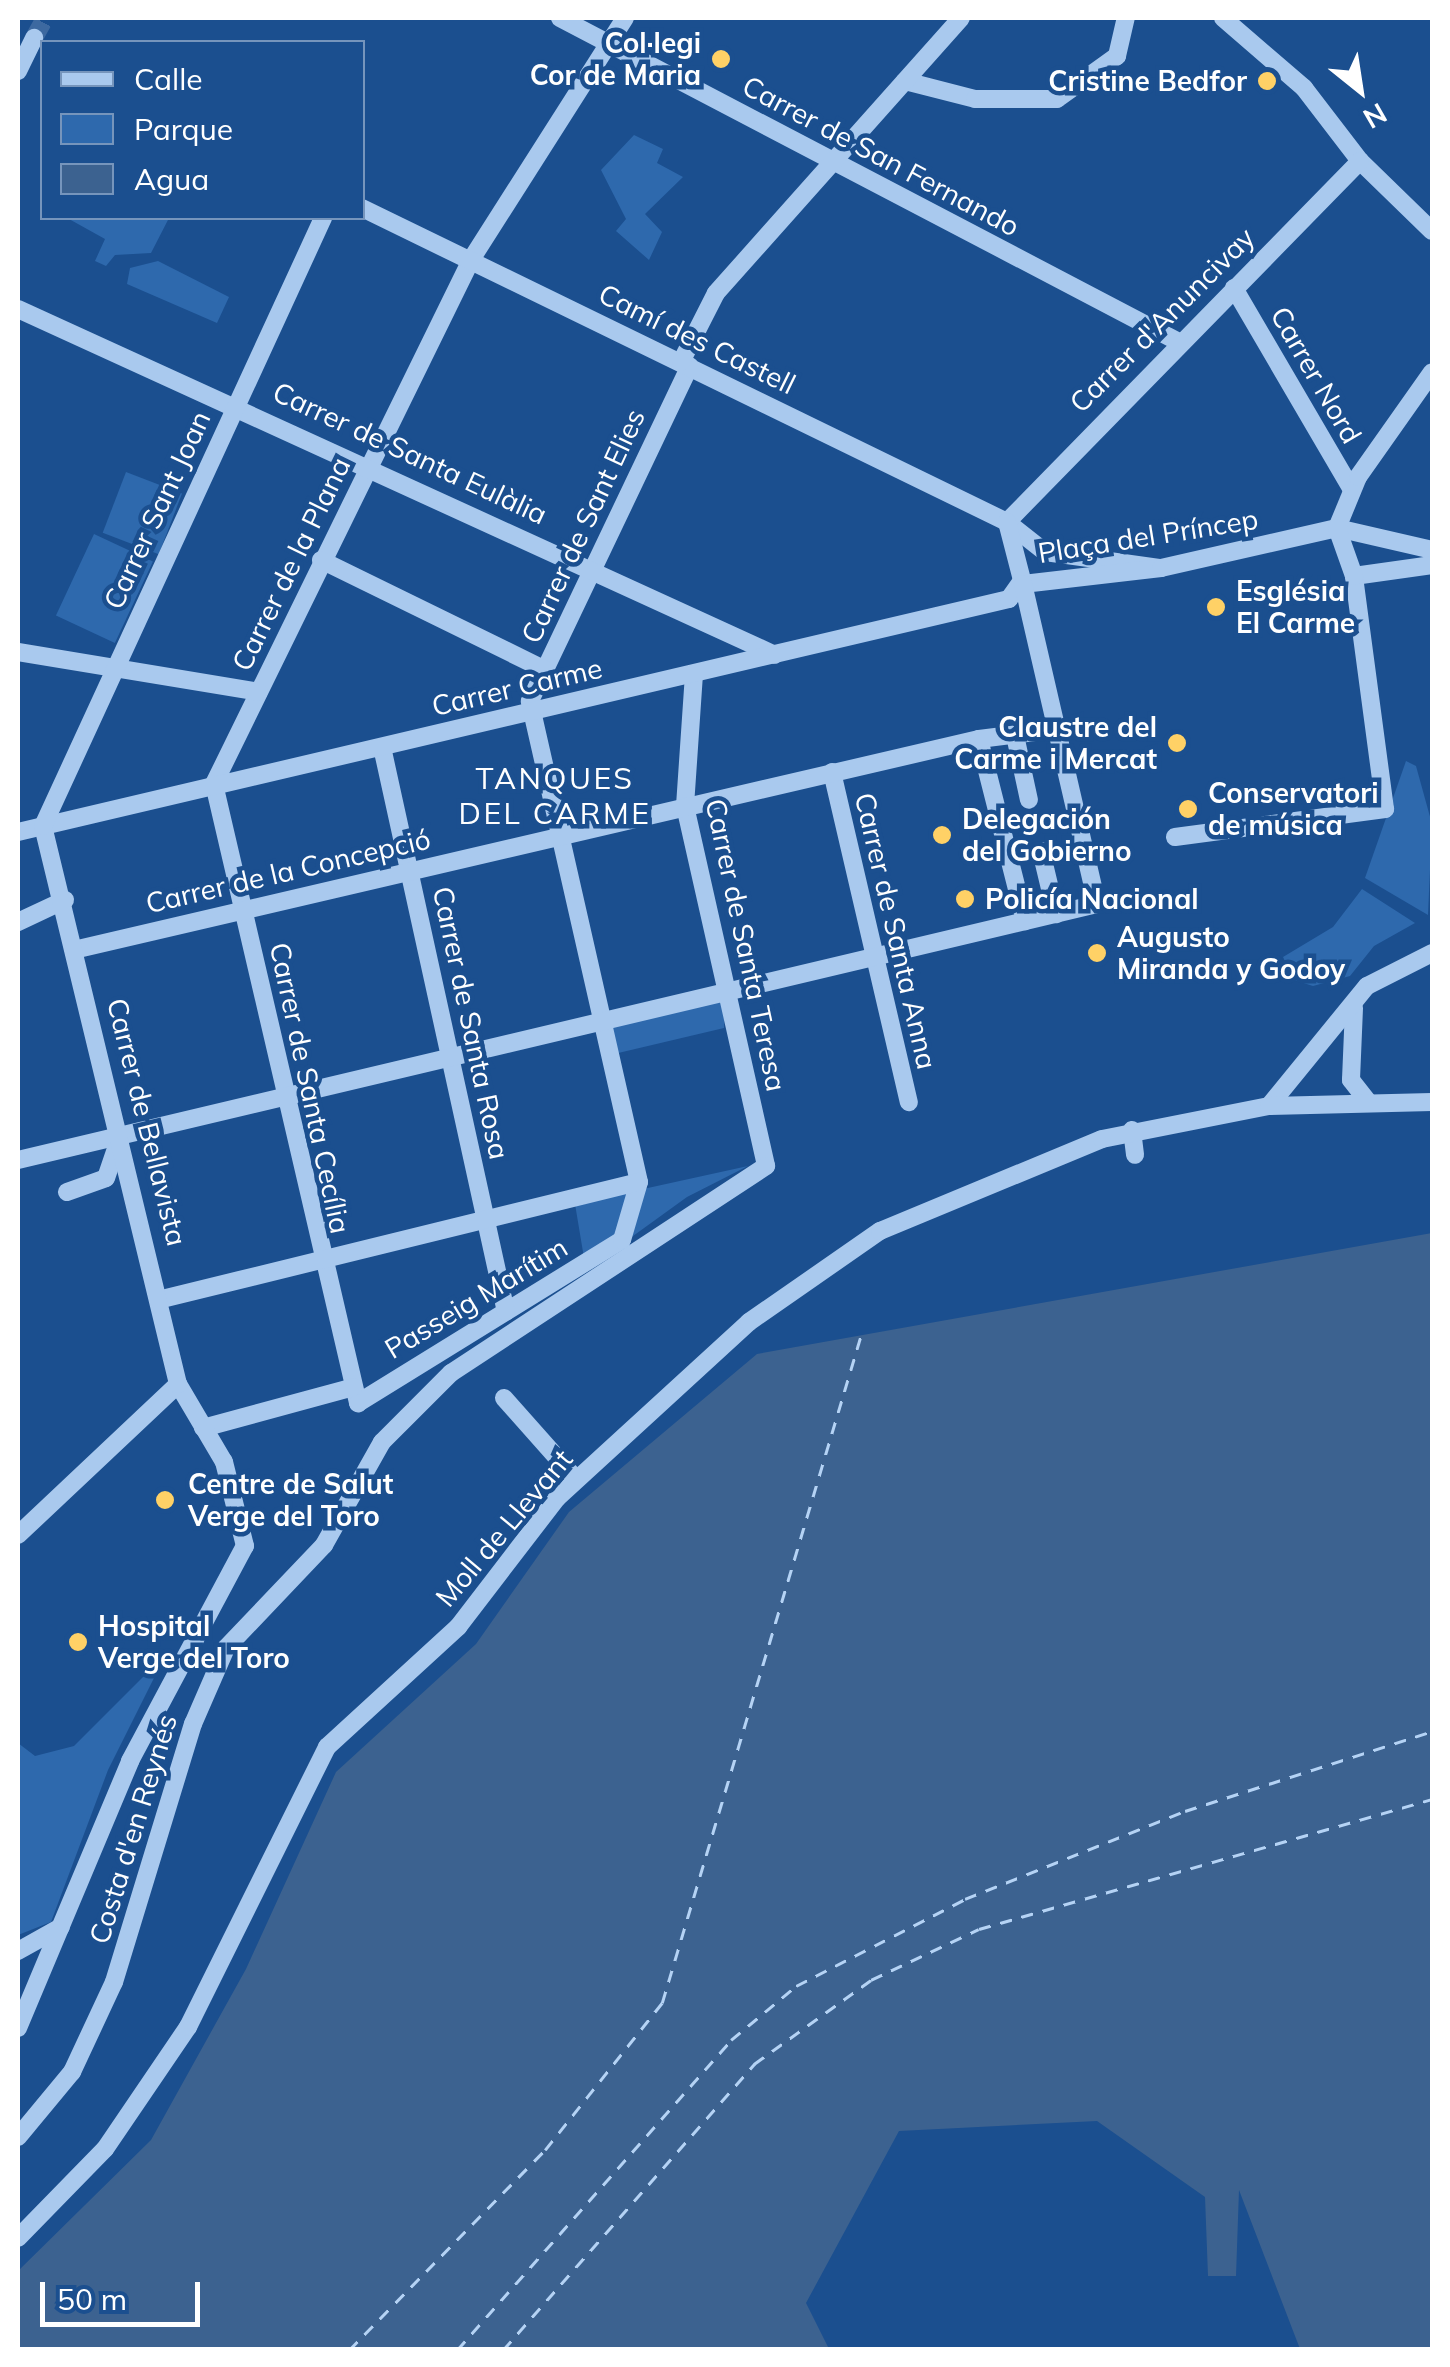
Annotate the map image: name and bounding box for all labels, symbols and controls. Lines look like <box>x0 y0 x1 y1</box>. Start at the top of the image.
place label: Col·legi Cor de Maria <box>530 26 701 92</box>
legend <box>40 40 365 220</box>
north arrow <box>1310 40 1410 140</box>
marker: Col·legi Cor de Maria <box>710 48 732 70</box>
text: Calle <box>134 60 203 98</box>
place label: Cristine Bedfor <box>1048 64 1247 98</box>
street label: Carrer de San Fernando <box>737 69 1025 243</box>
marker: Cristine Bedfor <box>1256 70 1278 92</box>
text: N <box>1357 96 1393 137</box>
text: Parque <box>134 110 233 148</box>
text: Agua <box>134 160 209 198</box>
street label: Carrer d'Anuncivay <box>1063 221 1261 419</box>
street label: Camí des Castell <box>593 277 801 401</box>
street label: Carrer Nord <box>1263 301 1369 449</box>
street label: Carrer de Santa Eulàlia <box>268 375 552 531</box>
street label: Carrer de Sant Elies <box>514 404 652 648</box>
street label: Carrer Sant Joan <box>96 406 218 614</box>
street label: Carrer de la Plana <box>225 452 357 676</box>
street label: Plaça del Príncep <box>1036 502 1260 570</box>
place label: Església El Carme <box>1236 574 1355 640</box>
marker: Església El Carme <box>1205 596 1227 618</box>
street label: Carrer Carme <box>429 651 605 723</box>
place label: Claustre del Carme i Mercat <box>954 710 1157 776</box>
marker: Claustre del Carme i Mercat <box>1166 732 1188 754</box>
district label: TANQUES DEL CARME <box>459 760 651 830</box>
place label: Conservatori de música <box>1208 776 1379 842</box>
street label: Carrer de Santa Anna <box>848 790 944 1072</box>
street label: Carrer de Santa Teresa <box>699 796 793 1094</box>
marker: Conservatori de música <box>1177 798 1199 820</box>
place label: Delegación del Gobierno <box>962 802 1131 868</box>
street label: Carrer de la Concepció <box>142 822 434 920</box>
marker: Delegación del Gobierno <box>931 824 953 846</box>
place label: Policía Nacional <box>985 882 1199 916</box>
street label: Carrer de Santa Rosa <box>426 884 516 1162</box>
marker: Policía Nacional <box>954 888 976 910</box>
place label: Augusto Miranda y Godoy <box>1117 920 1345 986</box>
street label: Carrer de Santa Cecília <box>263 939 357 1237</box>
marker: Augusto Miranda y Godoy <box>1086 942 1108 964</box>
street label: Carrer de Bellavista <box>100 995 194 1249</box>
street label: Passeig Marítim <box>379 1230 573 1366</box>
street label: Moll de Llevant <box>429 1443 579 1613</box>
place label: Centre de Salut Verge del Toro <box>188 1467 393 1533</box>
marker: Centre de Salut Verge del Toro <box>152 1487 178 1513</box>
place label: Hospital Verge del Toro <box>98 1609 290 1675</box>
marker: Hospital Verge del Toro <box>67 1631 89 1653</box>
street label: Costa d'en Reynés <box>82 1710 184 1948</box>
scale bar <box>45 2262 205 2324</box>
text: 50 m <box>57 2280 127 2318</box>

